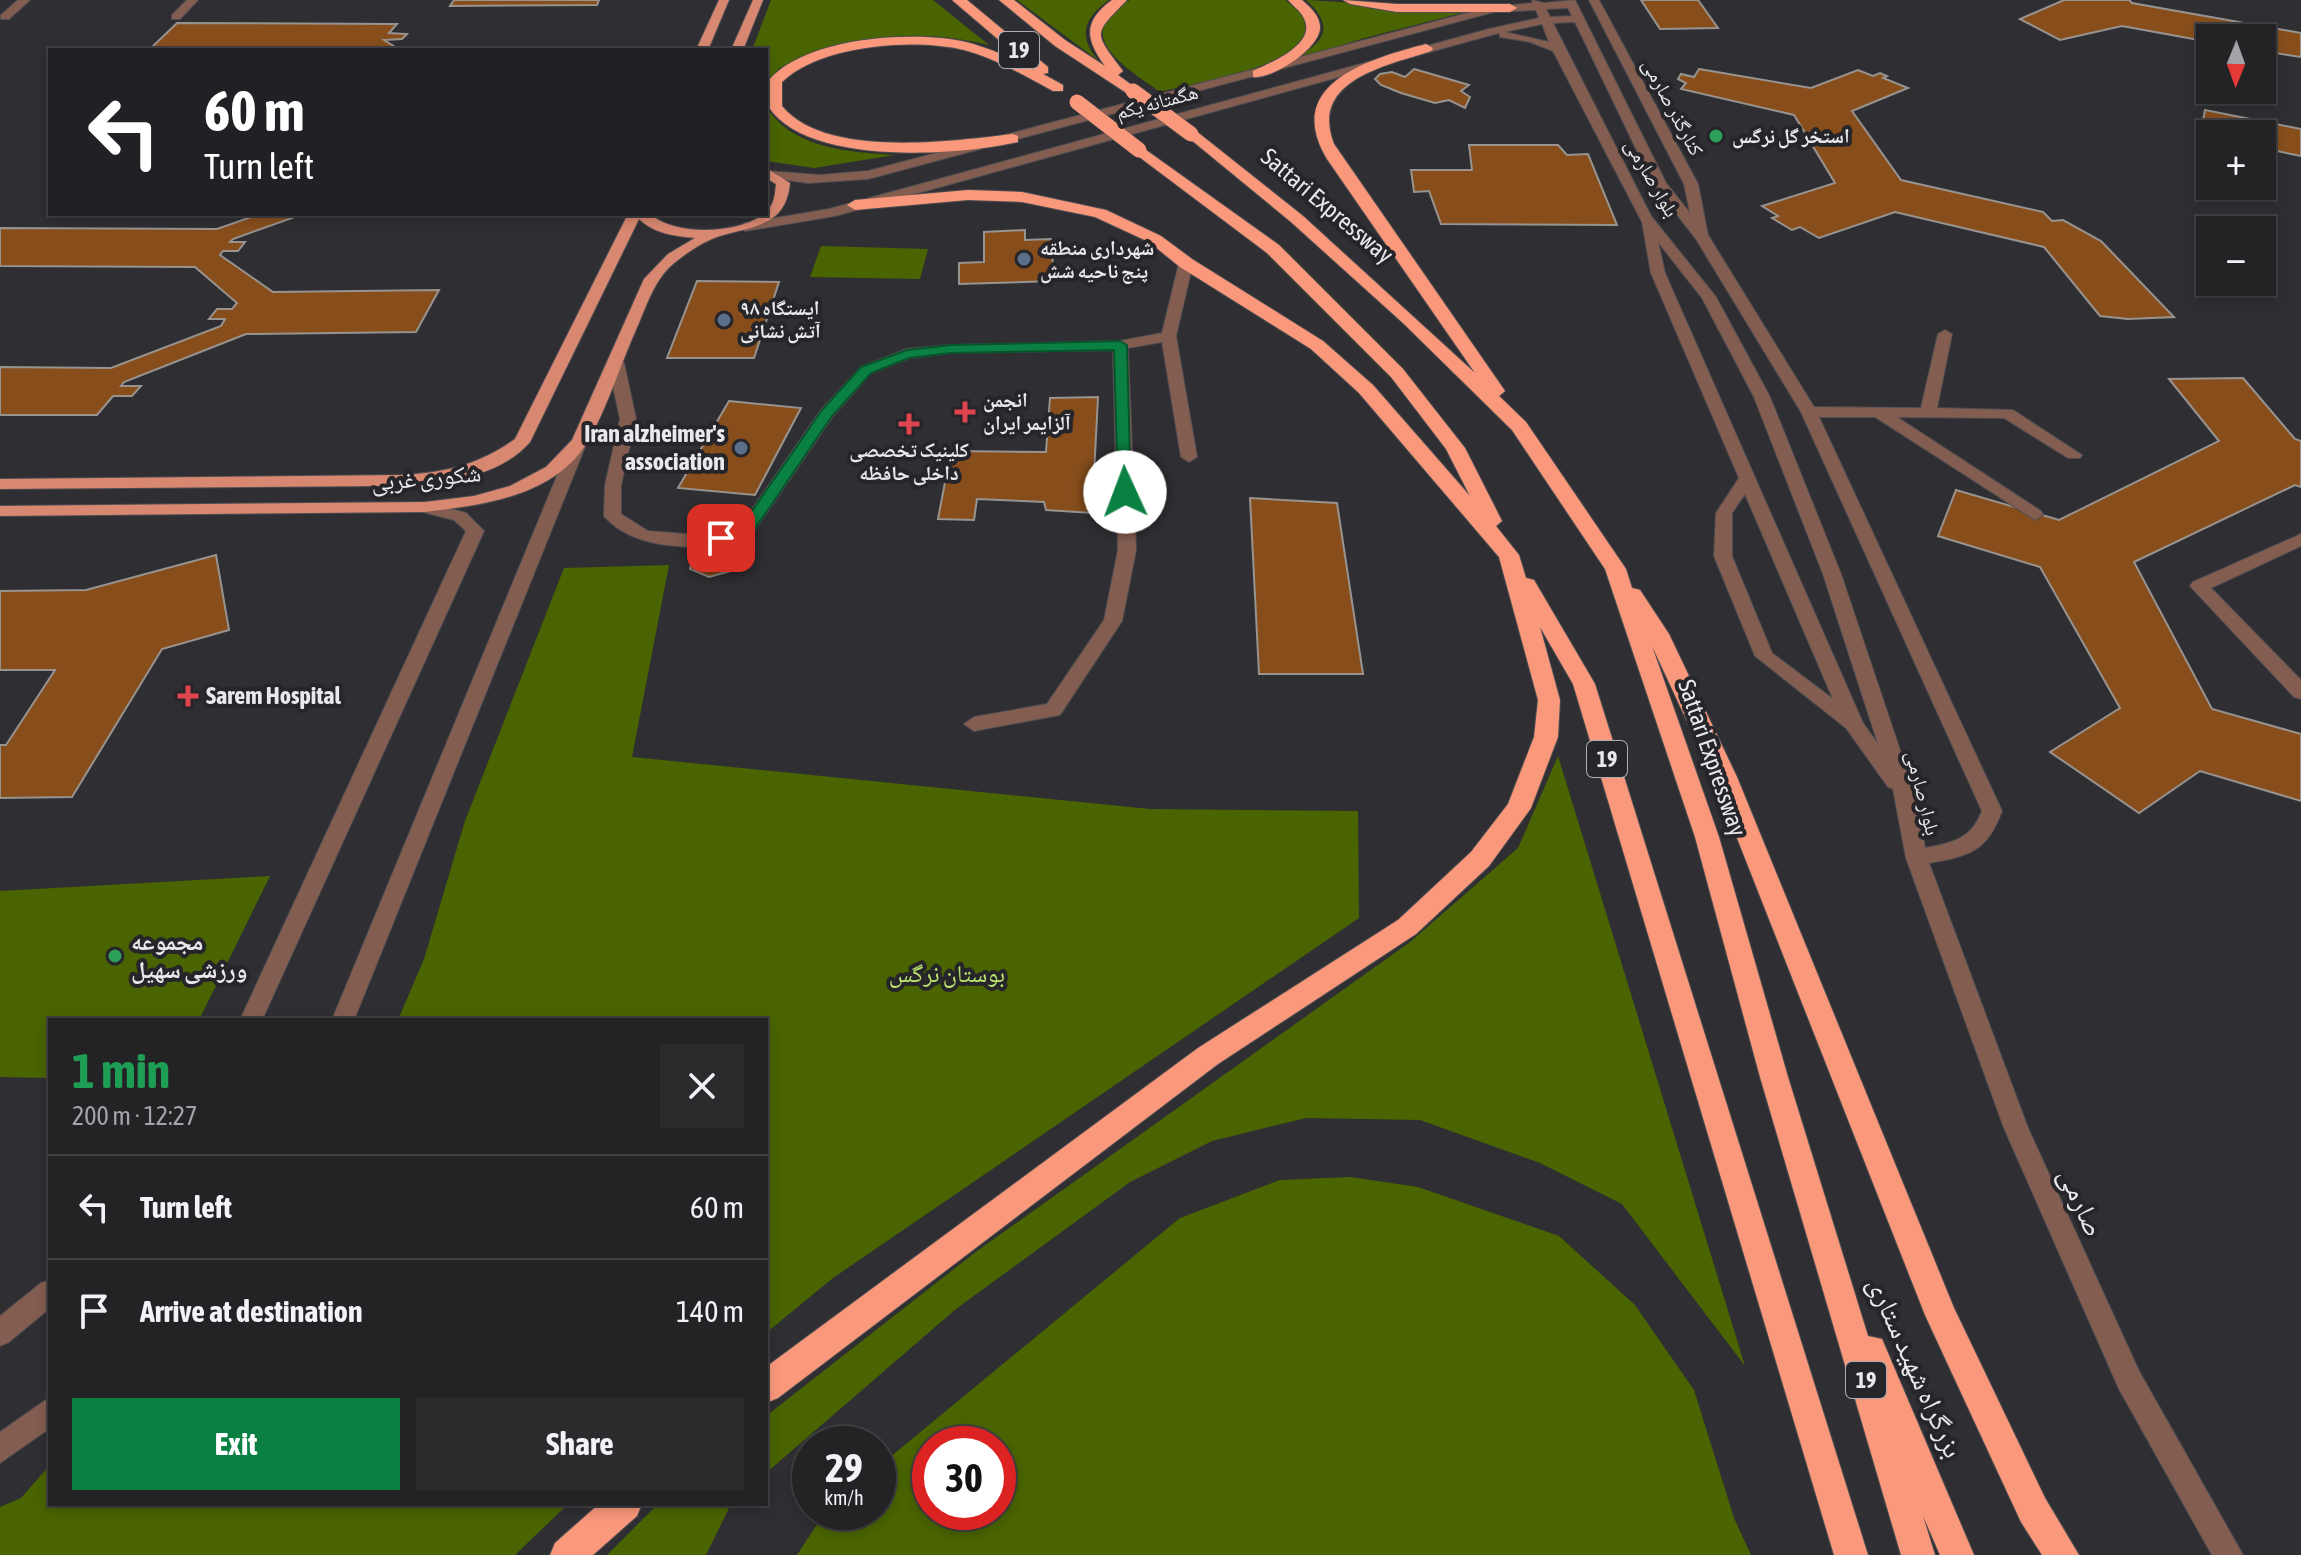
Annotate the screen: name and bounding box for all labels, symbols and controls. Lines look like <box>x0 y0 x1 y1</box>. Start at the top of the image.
north arrow <box>2196 24 2276 104</box>
map controls <box>2196 24 2276 296</box>
road number: 19 <box>999 32 1039 68</box>
street label: کنارگذر صارمی <box>1637 54 1709 160</box>
text: 60 m <box>204 79 305 143</box>
icon: left <box>72 80 176 184</box>
street label: هگمتانه یکم <box>1113 80 1201 126</box>
button: + <box>2196 120 2276 200</box>
place label: استخر گل نرگس <box>1732 124 1850 149</box>
marker: استخر گل نرگس <box>1707 127 1725 145</box>
street label: بلوار صارمی <box>1620 135 1684 221</box>
street label: Sattari Expressway <box>1256 143 1399 269</box>
text: Turn left <box>204 145 314 187</box>
button: − <box>2196 216 2276 296</box>
place label: شهرداری منطقه پنج ناحیه شش <box>1040 236 1154 284</box>
marker: شهرداری منطقه پنج ناحیه شش <box>1015 250 1033 268</box>
place label: ایستگاه ۹۸ آتش نشانی <box>740 296 821 344</box>
marker: ایستگاه ۹۸ آتش نشانی <box>715 311 733 329</box>
place label: انجمن آلزایمر ایران <box>983 388 1071 435</box>
marker: انجمن آلزایمر ایران <box>954 401 976 423</box>
marker: کلینیک تخصصی داخلی حافظه <box>898 413 920 435</box>
place label: Iran alzheimer's association <box>584 420 726 475</box>
place label: کلینیک تخصصی داخلی حافظه <box>849 438 969 486</box>
marker: Iran alzheimer's association <box>732 439 750 457</box>
position arrow <box>1083 450 1167 534</box>
street label: شکوری غربی <box>370 459 482 497</box>
pin <box>687 504 755 572</box>
icon: arrive <box>699 516 743 560</box>
street label: Sattari Expressway <box>1673 676 1752 840</box>
place label: Sarem Hospital <box>206 682 341 709</box>
marker: Sarem Hospital <box>177 685 199 707</box>
road number: 19 <box>1587 741 1627 777</box>
street label: بلوار صارمی <box>1901 748 1945 838</box>
place label: مجموعه ورزشی سهیل <box>131 928 247 984</box>
marker: مجموعه ورزشی سهیل <box>106 947 124 965</box>
park label: بوستان نرگس <box>889 960 1005 988</box>
text: 1 min <box>72 1043 170 1098</box>
button: close <box>660 1044 744 1128</box>
text: 200 m · 12:27 <box>72 1101 197 1131</box>
street label: صارمی <box>2051 1163 2111 1242</box>
icon: left <box>72 1185 116 1229</box>
text: Turn left <box>140 1190 232 1224</box>
text: 60 m <box>690 1190 744 1224</box>
street label: بزرگراه شهید ستاری <box>1861 1272 1970 1463</box>
icon: arrive <box>72 1289 116 1333</box>
text: Arrive at destination <box>140 1294 362 1328</box>
text: 140 m <box>676 1294 744 1328</box>
road number: 19 <box>1846 1362 1886 1398</box>
button: Exit <box>72 1398 400 1490</box>
button: Share <box>416 1398 744 1490</box>
speed limit sign: 30 <box>912 1426 1016 1530</box>
text: 29 <box>825 1445 863 1490</box>
text: km/h <box>824 1486 864 1509</box>

